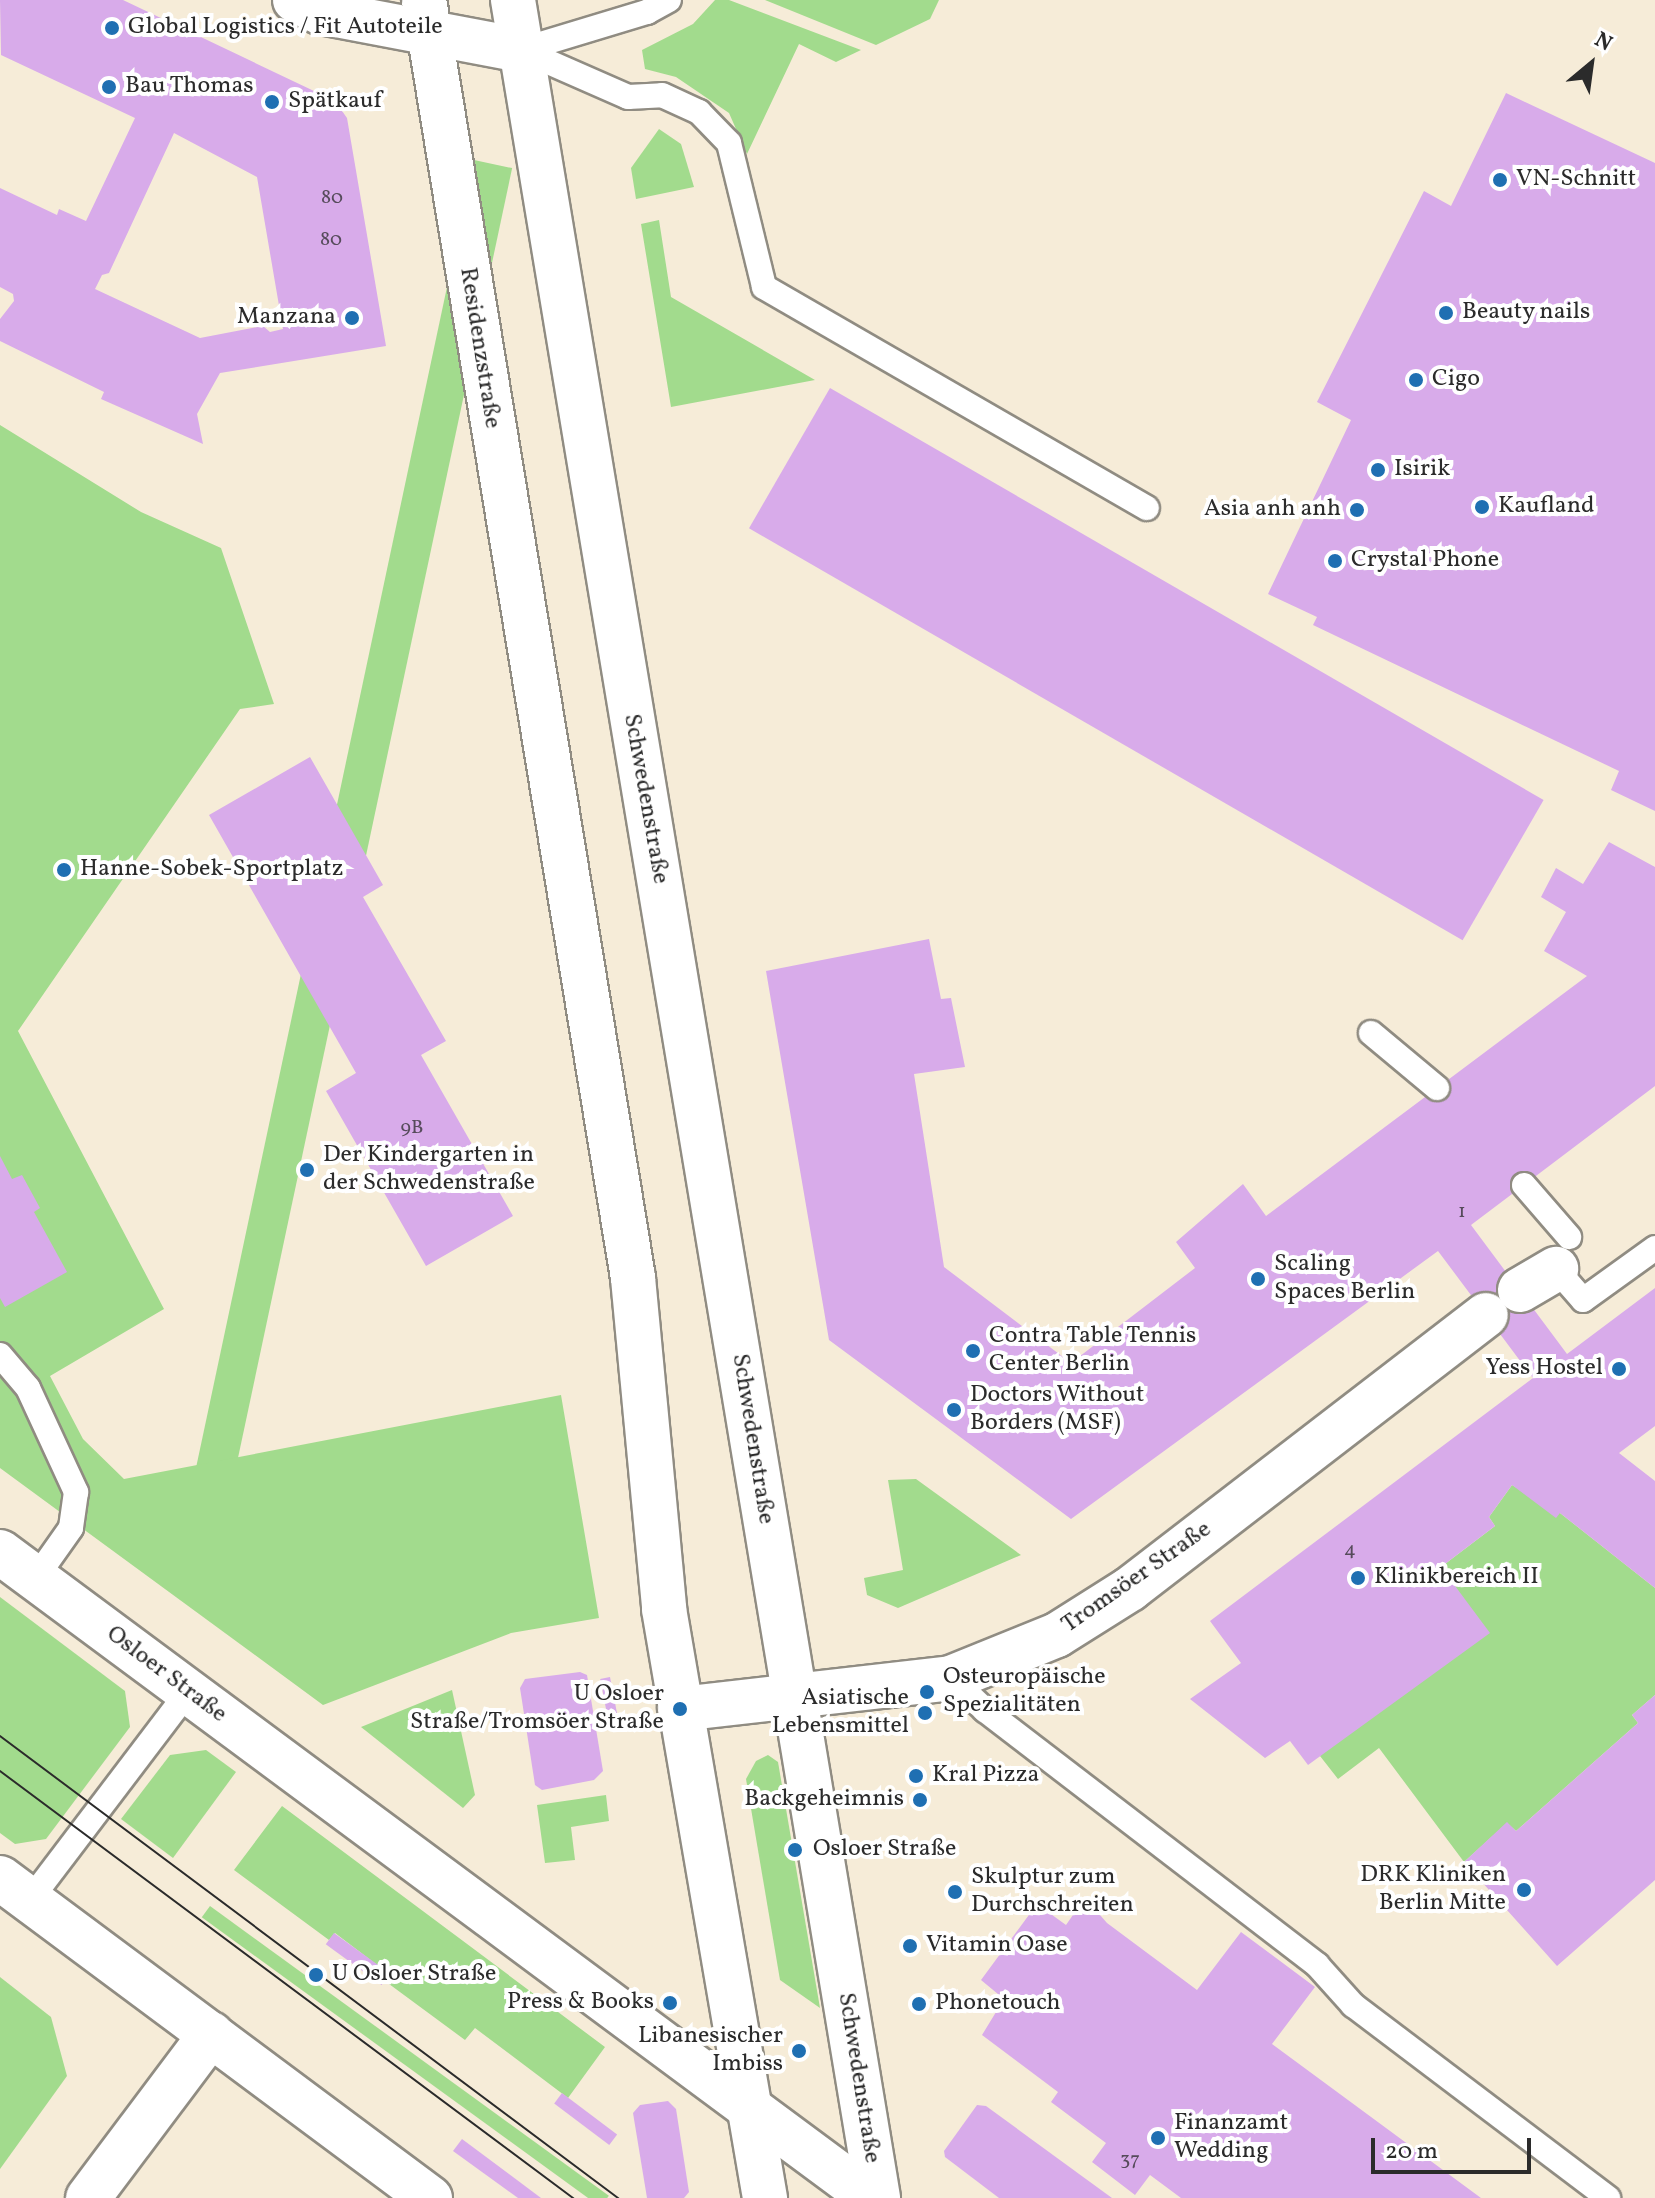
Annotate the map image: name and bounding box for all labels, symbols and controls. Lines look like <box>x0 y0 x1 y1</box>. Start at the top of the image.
place label: Global Logistics / Fit Autoteile <box>128 14 443 42</box>
marker: Global Logistics / Fit Autoteile <box>103 19 121 37</box>
north arrow <box>1551 24 1631 104</box>
text: N <box>1588 25 1617 60</box>
place label: Bau Thomas <box>125 73 254 101</box>
marker: Bau Thomas <box>100 78 118 96</box>
place label: Spätkauf <box>288 88 382 116</box>
marker: Spätkauf <box>263 93 281 111</box>
place label: VN-Schnitt <box>1516 166 1636 194</box>
marker: VN-Schnitt <box>1491 171 1509 189</box>
house number: 80 <box>321 186 343 210</box>
house number: 80 <box>320 228 342 252</box>
street label: Residenzstraße <box>452 265 506 431</box>
place label: Beauty nails <box>1462 299 1591 327</box>
place label: Manzana <box>237 304 336 332</box>
marker: Beauty nails <box>1437 304 1455 322</box>
marker: Manzana <box>343 309 361 327</box>
place label: Cigo <box>1432 366 1480 394</box>
marker: Cigo <box>1407 371 1425 389</box>
place label: Isirik <box>1394 456 1450 484</box>
marker: Isirik <box>1369 461 1387 479</box>
place label: Kaufland <box>1498 493 1595 521</box>
place label: Asia anh anh <box>1204 496 1341 524</box>
marker: Kaufland <box>1473 498 1491 516</box>
marker: Asia anh anh <box>1348 501 1366 519</box>
place label: Crystal Phone <box>1351 547 1499 575</box>
marker: Crystal Phone <box>1326 552 1344 570</box>
street label: Schwedenstraße <box>616 712 674 886</box>
place label: Hanne-Sobek-Sportplatz <box>80 856 344 884</box>
marker: Hanne-Sobek-Sportplatz <box>55 861 73 879</box>
house number: 9B <box>401 1116 423 1140</box>
place label: Der Kindergarten in der Schwedenstraße <box>323 1142 535 1198</box>
marker: Der Kindergarten in der Schwedenstraße <box>298 1161 316 1179</box>
house number: 1 <box>1458 1200 1466 1224</box>
place label: Scaling Spaces Berlin <box>1274 1251 1415 1307</box>
marker: Scaling Spaces Berlin <box>1249 1270 1267 1288</box>
place label: Contra Table Tennis Center Berlin <box>989 1323 1198 1379</box>
marker: Contra Table Tennis Center Berlin <box>964 1342 982 1360</box>
street label: Schwedenstraße <box>724 1352 780 1526</box>
place label: Yess Hostel <box>1485 1355 1603 1383</box>
marker: Yess Hostel <box>1610 1360 1628 1378</box>
place label: Doctors Without Borders (MSF) <box>970 1382 1145 1438</box>
marker: Doctors Without Borders (MSF) <box>945 1401 963 1419</box>
street label: Tromsöer Straße <box>1057 1516 1217 1640</box>
house number: 4 <box>1344 1538 1356 1562</box>
place label: Klinikbereich II <box>1374 1564 1539 1592</box>
marker: Klinikbereich II <box>1349 1569 1367 1587</box>
street label: Osloer Straße <box>100 1620 232 1730</box>
place label: Osteuropäische Spezialitäten <box>943 1664 1106 1720</box>
place label: U Osloer Straße/Tromsöer Straße <box>410 1681 664 1737</box>
marker: Osteuropäische Spezialitäten <box>918 1683 936 1701</box>
place label: Asiatische Lebensmittel <box>772 1685 909 1741</box>
marker: U Osloer Straße/Tromsöer Straße <box>671 1700 689 1718</box>
marker: Asiatische Lebensmittel <box>916 1704 934 1722</box>
place label: Kral Pizza <box>932 1762 1039 1790</box>
marker: Kral Pizza <box>907 1767 925 1785</box>
place label: Backgeheimnis <box>744 1786 904 1814</box>
marker: Backgeheimnis <box>911 1791 929 1809</box>
place label: Osloer Straße <box>813 1836 956 1864</box>
marker: Osloer Straße <box>784 1839 806 1861</box>
place label: DRK Kliniken Berlin Mitte <box>1360 1862 1506 1918</box>
place label: Skulptur zum Durchschreiten <box>971 1864 1134 1920</box>
marker: DRK Kliniken Berlin Mitte <box>1513 1879 1535 1901</box>
marker: Skulptur zum Durchschreiten <box>946 1883 964 1901</box>
place label: Vitamin Oase <box>926 1932 1068 1960</box>
marker: Vitamin Oase <box>901 1937 919 1955</box>
place label: U Osloer Straße <box>332 1961 496 1989</box>
marker: U Osloer Straße <box>307 1966 325 1984</box>
place label: Press & Books <box>507 1989 654 2017</box>
place label: Phonetouch <box>935 1990 1061 2018</box>
street label: Schwedenstraße <box>830 1991 886 2165</box>
marker: Press & Books <box>661 1994 679 2012</box>
marker: Phonetouch <box>910 1995 928 2013</box>
place label: Libanesischer Imbiss <box>638 2023 783 2079</box>
marker: Libanesischer Imbiss <box>790 2042 808 2060</box>
place label: Finanzamt Wedding <box>1174 2110 1288 2166</box>
scale bar <box>1375 2122 1535 2172</box>
marker: Finanzamt Wedding <box>1149 2129 1167 2147</box>
text: 20 m <box>1385 2135 1438 2169</box>
house number: 37 <box>1120 2148 1140 2172</box>

